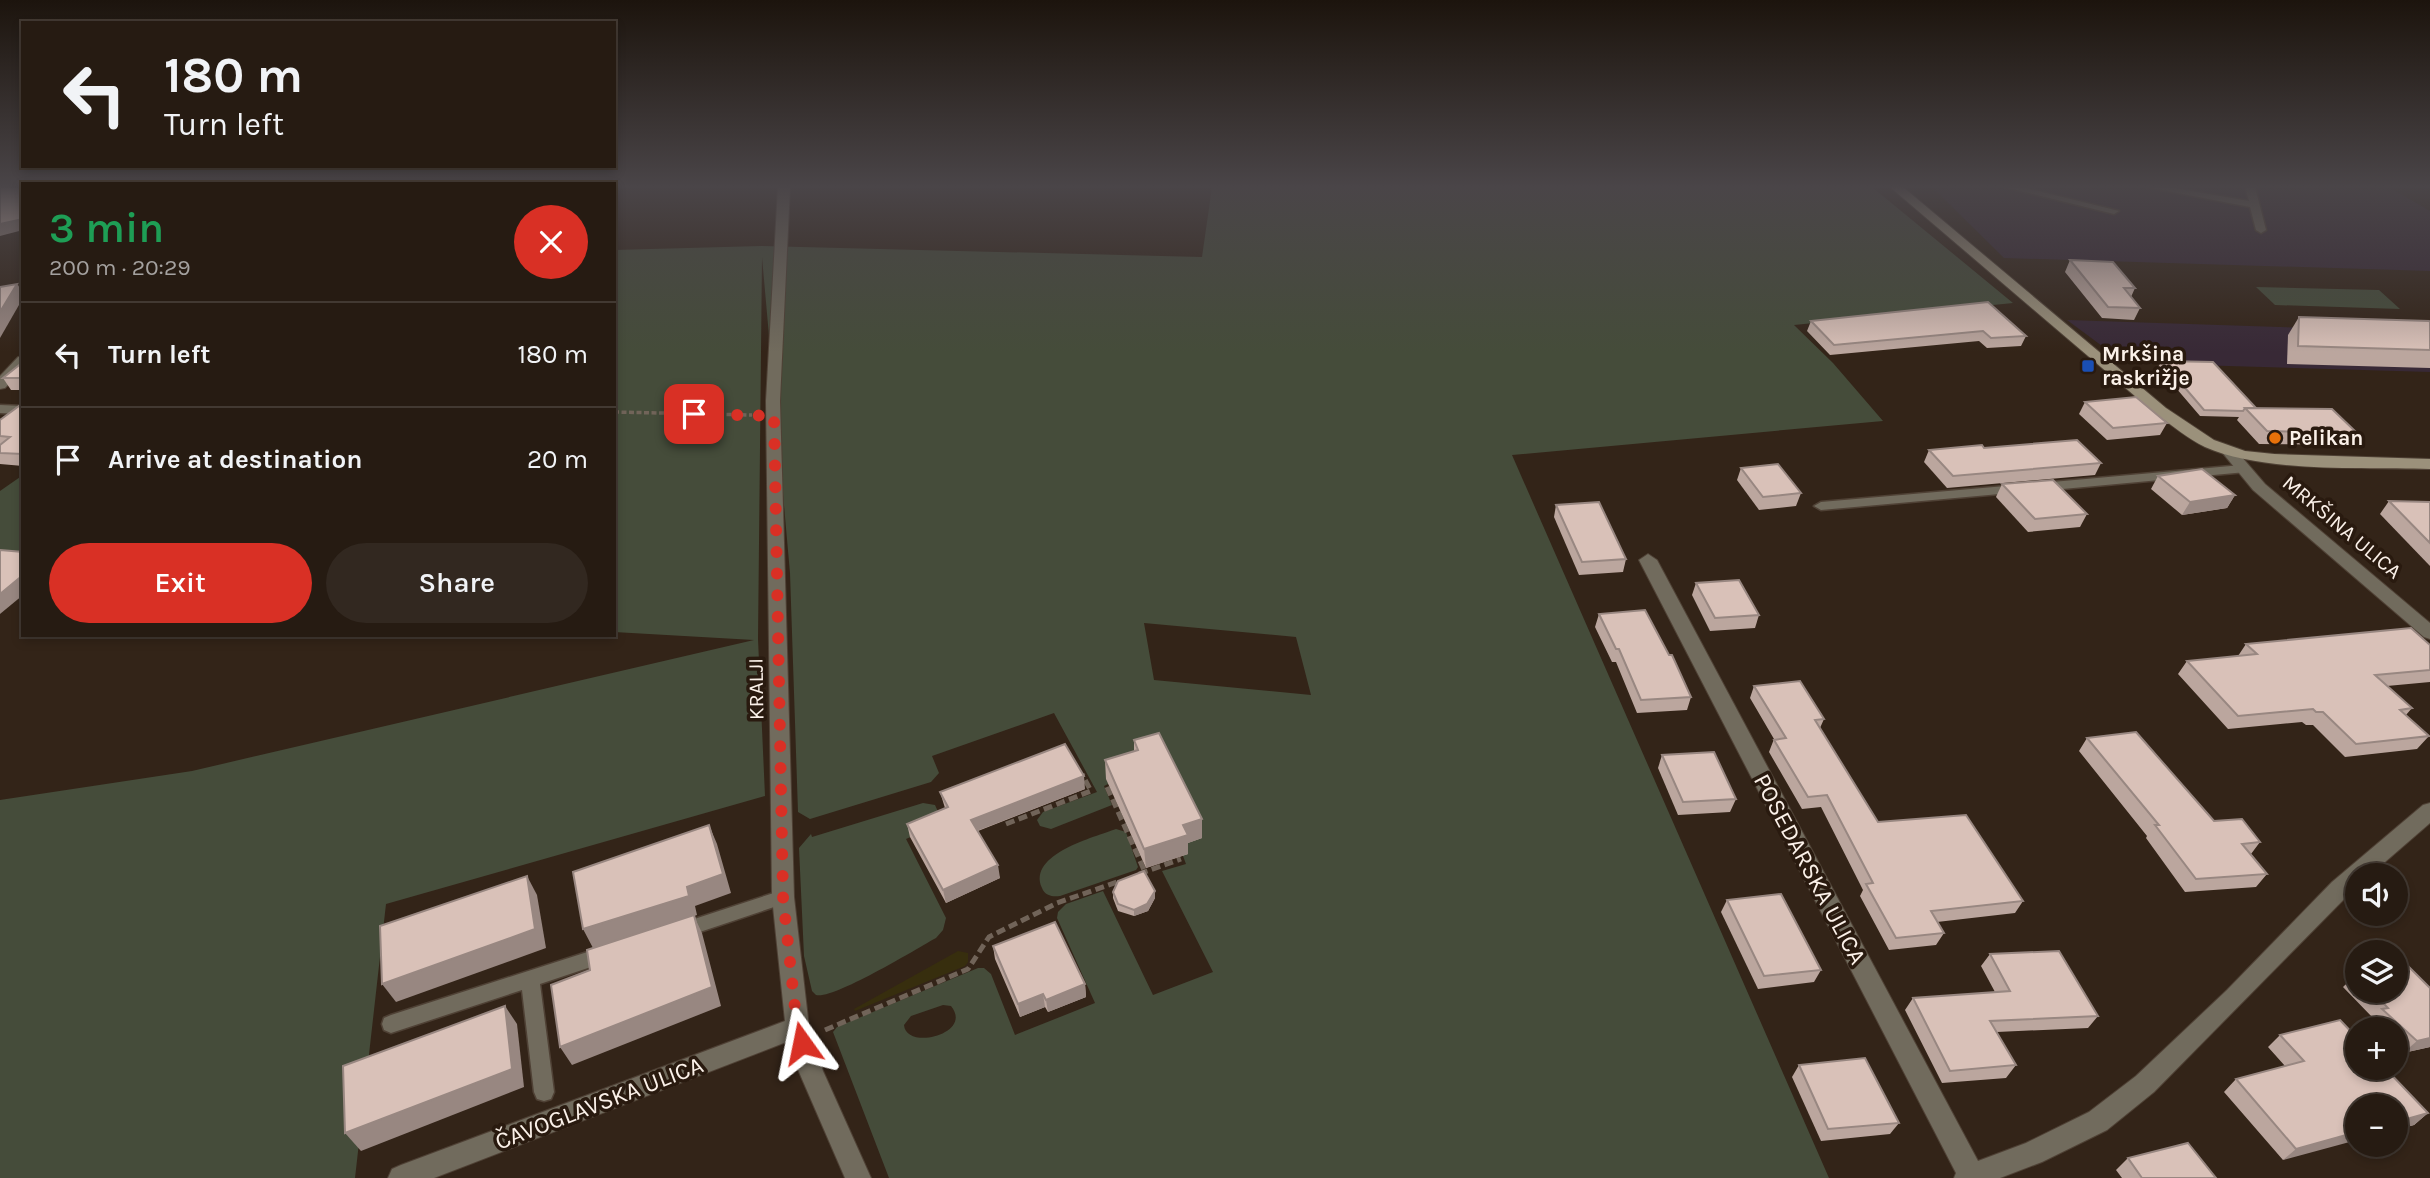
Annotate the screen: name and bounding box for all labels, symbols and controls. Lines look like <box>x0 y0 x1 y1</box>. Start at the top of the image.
text: 180 m <box>164 47 303 104</box>
icon: left <box>49 49 140 140</box>
text: Turn left <box>164 106 284 143</box>
text: 3 min <box>49 203 164 253</box>
button: close <box>514 205 588 279</box>
text: 200 m · 20:29 <box>49 254 191 281</box>
icon: left <box>49 336 87 374</box>
text: Turn left <box>108 339 210 370</box>
text: 180 m <box>518 339 588 370</box>
place label: Mrkšina raskrižje <box>2102 342 2190 390</box>
marker: Mrkšina raskrižje <box>2080 358 2096 374</box>
pin <box>664 384 724 444</box>
icon: arrive <box>675 395 713 433</box>
place label: Pelikan <box>2289 426 2363 450</box>
marker: Pelikan <box>2267 430 2283 446</box>
icon: arrive <box>49 441 87 479</box>
text: Arrive at destination <box>108 444 362 475</box>
text: 20 m <box>527 444 588 475</box>
street label: MRKŠINA ULICA <box>2278 470 2406 584</box>
button: Exit <box>49 543 312 623</box>
button: Share <box>326 543 588 623</box>
street label: KRALJI <box>743 658 769 720</box>
street label: POSEDARSKA ULICA <box>1748 769 1872 969</box>
map controls <box>2345 863 2408 1157</box>
button: sound <box>2345 863 2408 926</box>
button: layers <box>2345 940 2408 1003</box>
position arrow <box>765 1006 839 1080</box>
button: + <box>2345 1017 2408 1080</box>
street label: ČAVOGLAVSKA ULICA <box>491 1049 707 1156</box>
button: − <box>2345 1094 2408 1157</box>

